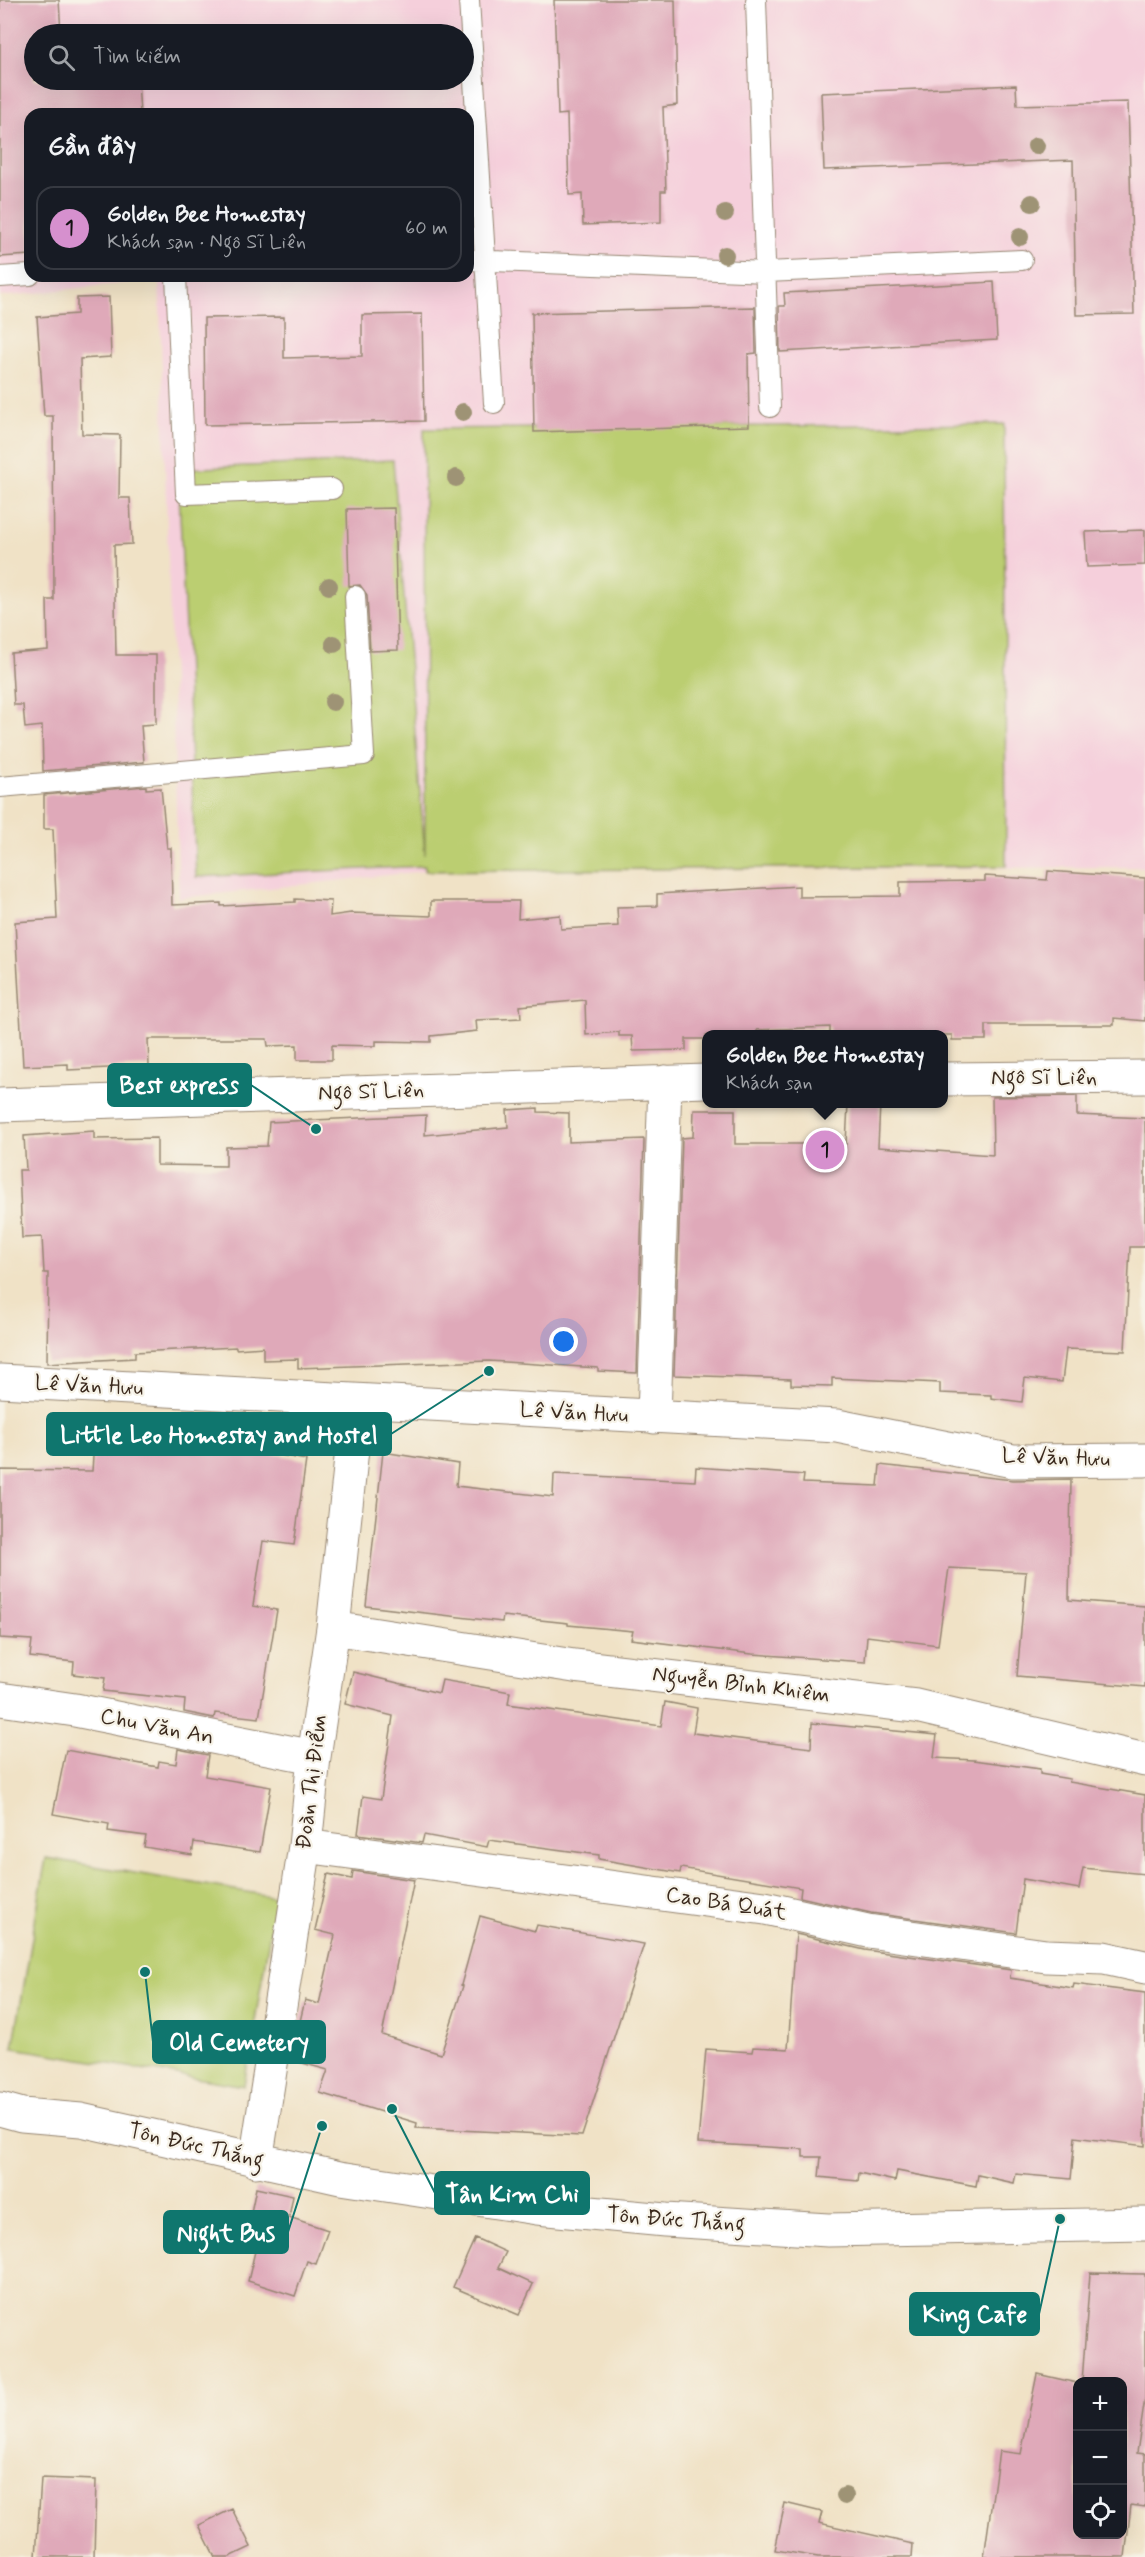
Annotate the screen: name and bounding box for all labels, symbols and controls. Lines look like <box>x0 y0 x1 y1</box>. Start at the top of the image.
search box <box>24 24 474 90</box>
icon: search <box>45 41 78 74</box>
text: Tìm kiếm <box>93 43 181 71</box>
text: Gần đây <box>48 130 136 164</box>
text: Golden Bee Homestay <box>107 201 306 229</box>
text: 1 <box>65 215 74 242</box>
text: 60 m <box>405 215 448 242</box>
text: Khách sạn · Ngô Sĩ Liên <box>107 229 306 256</box>
popup <box>702 1030 948 1108</box>
text: Golden Bee Homestay <box>726 1042 924 1070</box>
callout: Best express <box>108 1064 251 1106</box>
street label: Ngô Sĩ Liên <box>991 1064 1097 1095</box>
text: Khách sạn <box>726 1070 812 1097</box>
text: Best express <box>119 1071 239 1102</box>
street label: Ngô Sĩ Liên <box>317 1076 425 1111</box>
pin: 1 <box>806 1128 844 1172</box>
your location <box>549 1327 578 1356</box>
street label: Lê Văn Hưu <box>34 1369 144 1403</box>
street label: Lê Văn Hưu <box>519 1396 629 1430</box>
callout: Little Leo Homestay and Hostel <box>47 1413 391 1455</box>
text: Little Leo Homestay and Hostel <box>60 1421 378 1452</box>
street label: Lê Văn Hưu <box>1001 1442 1111 1474</box>
street label: Nguyễn Bỉnh Khiêm <box>650 1660 831 1713</box>
street label: Chu Văn An <box>98 1702 216 1752</box>
street label: Đoàn Thị Điểm <box>290 1713 334 1851</box>
street label: Cao Bá Quát <box>664 1881 788 1927</box>
callout: Old Cemetery <box>153 2021 325 2063</box>
text: Old Cemetery <box>169 2028 309 2059</box>
street label: Tôn Đức Thắng <box>125 2117 267 2178</box>
callout: Tân Kim Chi <box>435 2172 589 2214</box>
text: Tân Kim Chi <box>445 2180 579 2211</box>
street label: Tôn Đức Thắng <box>606 2201 746 2242</box>
callout: Night Bus <box>164 2211 288 2253</box>
text: Night Bus <box>177 2219 276 2253</box>
callout: King Cafe <box>910 2293 1039 2335</box>
text: King Cafe <box>923 2300 1028 2334</box>
map controls <box>1073 2377 1127 2539</box>
button: + <box>1073 2377 1127 2431</box>
button: − <box>1073 2431 1127 2485</box>
button: locate <box>1073 2485 1127 2539</box>

